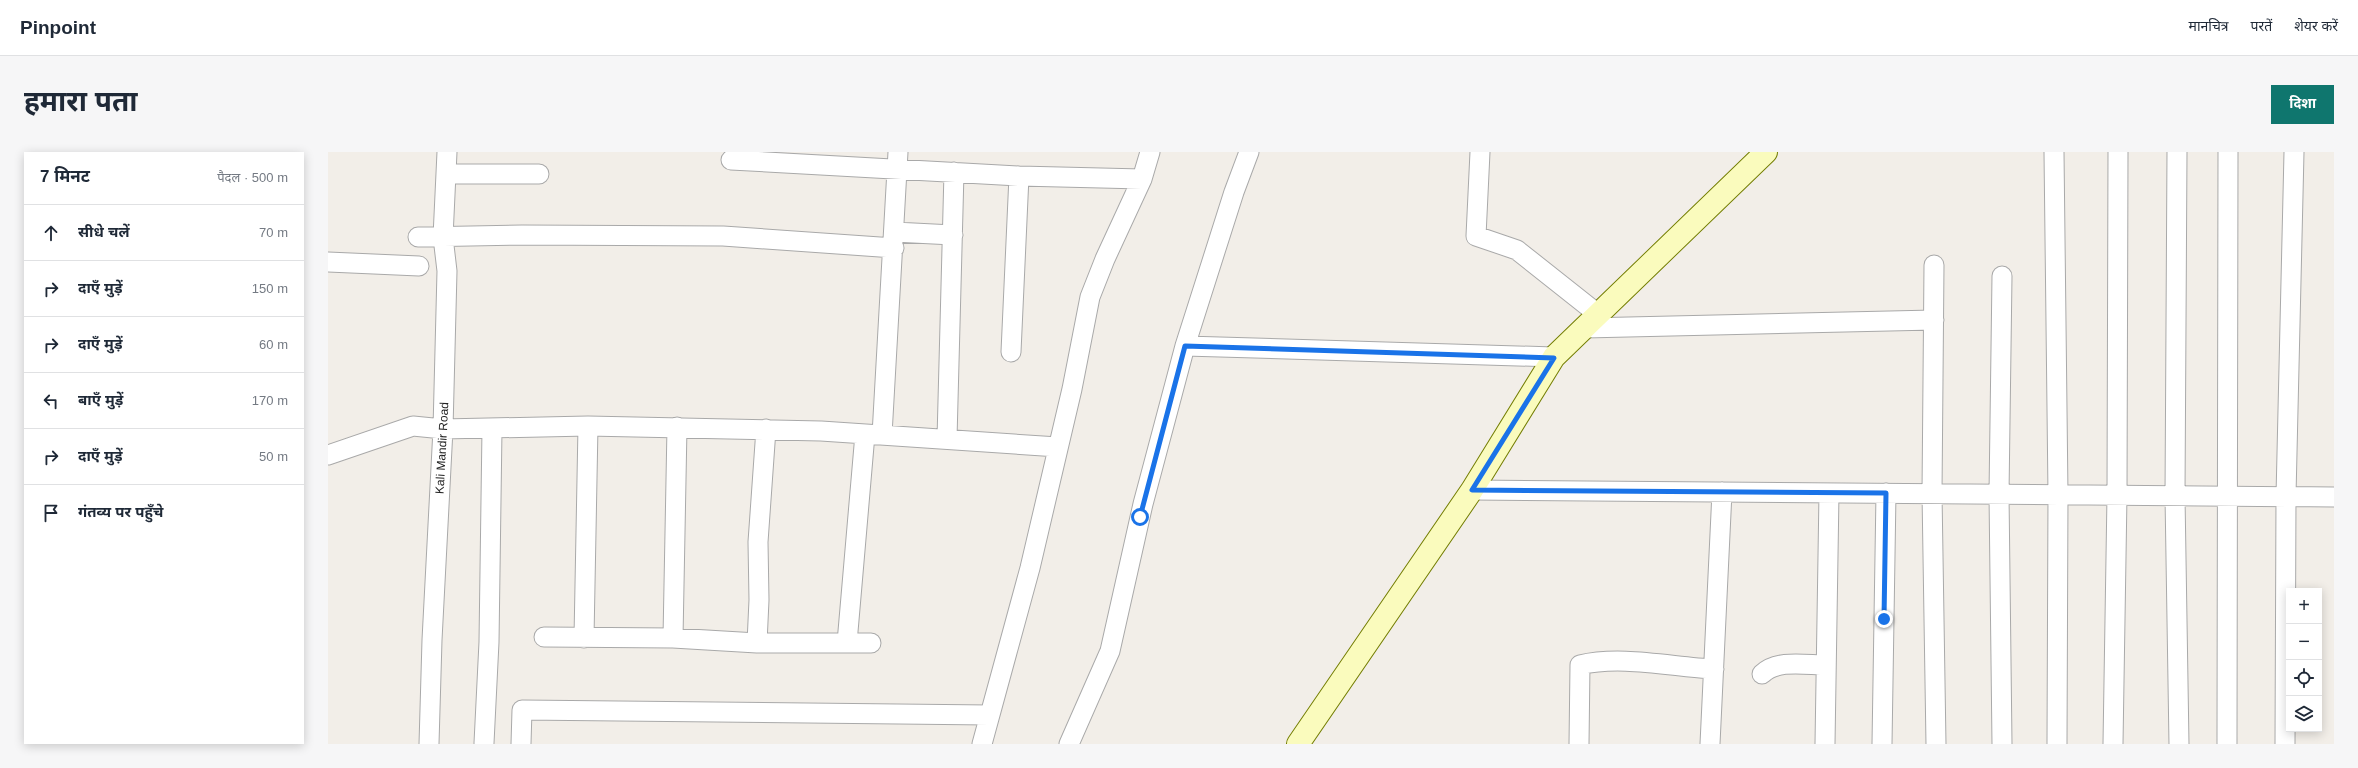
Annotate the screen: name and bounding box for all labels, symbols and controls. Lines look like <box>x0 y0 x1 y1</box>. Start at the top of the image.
text: Pinpoint <box>20 17 96 38</box>
text: मानचित्र <box>2189 18 2229 34</box>
text: परतें <box>2251 18 2272 34</box>
text: शेयर करें <box>2294 18 2338 34</box>
button: दिशा <box>2271 85 2334 124</box>
text: हमारा पता <box>24 86 138 117</box>
text: 7 मिनट <box>40 167 90 186</box>
text: पैदल · 500 m <box>217 170 288 185</box>
icon: ahead <box>40 222 62 244</box>
text: सीधे चलें <box>78 223 129 240</box>
text: 70 m <box>259 225 288 240</box>
icon: right <box>40 278 62 300</box>
text: दाएँ मुड़ें <box>78 279 122 296</box>
text: 150 m <box>252 281 288 296</box>
icon: right <box>40 334 62 356</box>
text: दाएँ मुड़ें <box>78 335 122 352</box>
text: 60 m <box>259 337 288 352</box>
icon: left <box>40 390 62 412</box>
text: बाएँ मुड़ें <box>78 391 123 408</box>
text: 170 m <box>252 393 288 408</box>
street label: Kali Mandir Road <box>433 402 451 494</box>
icon: right <box>40 446 62 468</box>
text: दाएँ मुड़ें <box>78 447 122 464</box>
text: 50 m <box>259 449 288 464</box>
icon: arrive <box>40 502 62 524</box>
text: गंतव्य पर पहुँचे <box>78 503 163 520</box>
route start <box>1131 508 1149 526</box>
map controls <box>2286 588 2322 732</box>
button: + <box>2286 588 2322 624</box>
route end <box>1875 610 1893 628</box>
button: − <box>2286 624 2322 660</box>
button: locate <box>2286 660 2322 696</box>
button: layers <box>2286 696 2322 732</box>

